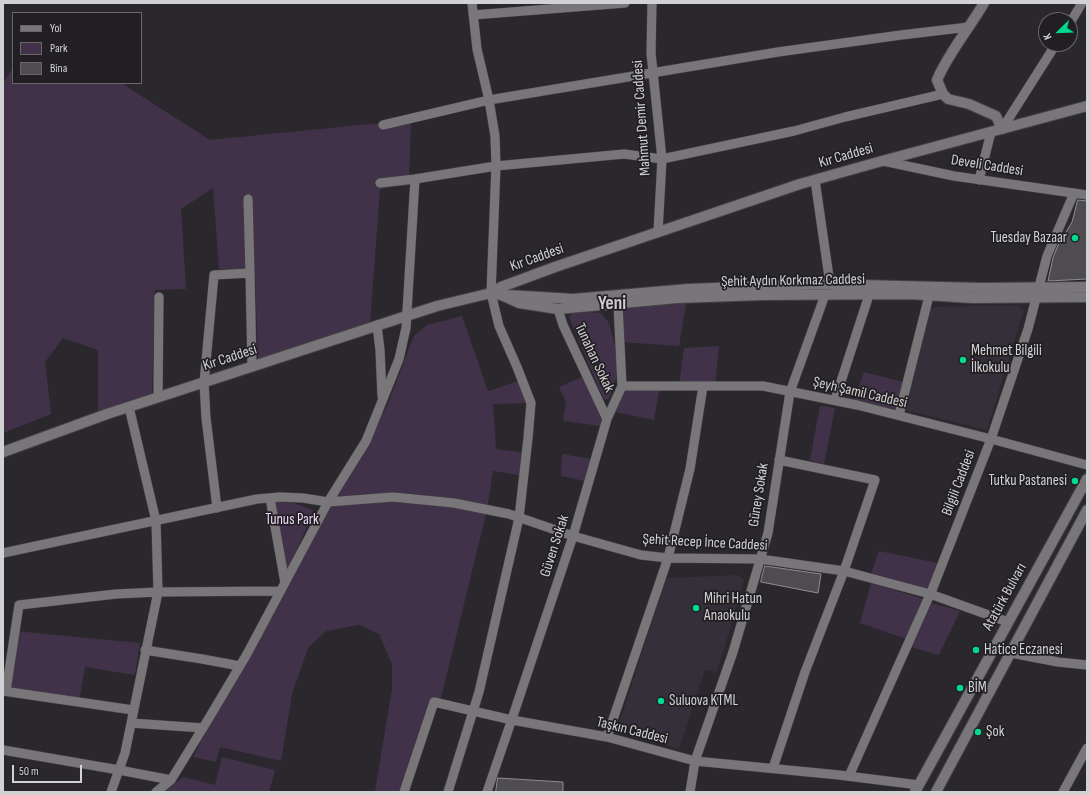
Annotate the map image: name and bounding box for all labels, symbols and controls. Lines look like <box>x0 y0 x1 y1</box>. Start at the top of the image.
legend <box>12 12 142 84</box>
north arrow <box>1038 12 1078 52</box>
text: Yol <box>50 21 62 36</box>
text: K <box>1040 31 1054 42</box>
text: Park <box>50 41 68 56</box>
street label: Mahmut Demir Caddesi <box>629 60 655 176</box>
text: Bina <box>50 61 67 76</box>
street label: Kır Caddesi <box>817 140 875 172</box>
street label: Develi Caddesi <box>950 151 1024 181</box>
place label: Tuesday Bazaar <box>990 229 1067 247</box>
marker: Tuesday Bazaar <box>1070 233 1080 243</box>
street label: Kır Caddesi <box>508 240 566 276</box>
street label: Şehit Aydın Korkmaz Caddesi <box>721 271 865 291</box>
district label: Yeni <box>598 293 626 315</box>
street label: Tunahan Sokak <box>570 321 618 395</box>
street label: Kır Caddesi <box>201 341 259 375</box>
place label: Mehmet Bilgili İlkokulu <box>971 342 1042 377</box>
marker: Mehmet Bilgili İlkokulu <box>958 355 968 365</box>
street label: Şeyh Şamil Caddesi <box>811 373 909 413</box>
street label: Bilgili Caddesi <box>938 448 980 518</box>
street label: Güney Sokak <box>745 462 773 528</box>
place label: Tutku Pastanesi <box>989 472 1067 490</box>
marker: Tutku Pastanesi <box>1070 476 1080 486</box>
park label: Tunus Park <box>265 511 319 529</box>
street label: Güven Sokak <box>537 513 573 579</box>
street label: Şehit Recep İnce Caddesi <box>642 531 768 555</box>
street label: Atatürk Bulvarı <box>979 560 1031 634</box>
place label: Mihri Hatun Anaokulu <box>704 590 762 625</box>
marker: Mihri Hatun Anaokulu <box>691 603 701 613</box>
place label: Hatice Eczanesi <box>984 641 1063 659</box>
marker: Hatice Eczanesi <box>971 645 981 655</box>
place label: BİM <box>968 679 987 697</box>
marker: BİM <box>955 683 965 693</box>
place label: Suluova KTML <box>669 692 738 710</box>
marker: Suluova KTML <box>656 696 666 706</box>
street label: Taşkın Caddesi <box>594 713 670 749</box>
place label: Şok <box>986 723 1004 741</box>
marker: Şok <box>973 727 983 737</box>
scale bar <box>14 757 84 783</box>
text: 50 m <box>19 764 39 779</box>

